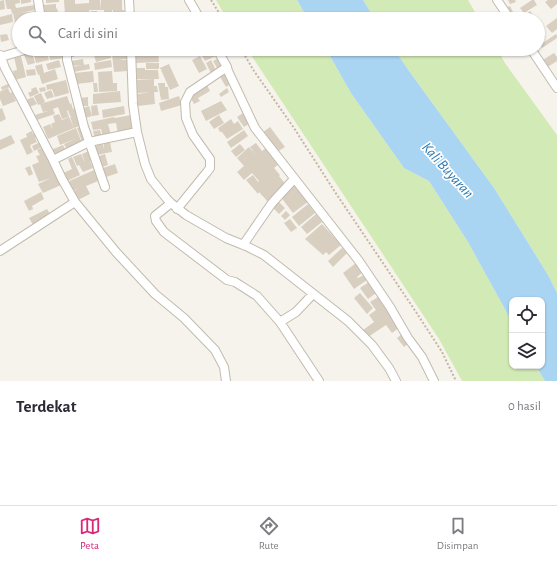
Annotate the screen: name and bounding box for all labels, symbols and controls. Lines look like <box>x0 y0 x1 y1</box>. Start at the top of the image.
search box <box>12 12 545 56</box>
icon: search <box>26 23 48 45</box>
text: Cari di sini <box>58 26 118 41</box>
water label: Kali Buyaran <box>419 140 476 201</box>
map controls <box>509 297 545 369</box>
button: locate <box>509 297 545 333</box>
button: layers <box>509 333 545 369</box>
text: Terdekat <box>16 398 76 415</box>
text: 0 hasil <box>508 400 541 413</box>
tab: Peta <box>79 515 101 552</box>
tab: Rute <box>258 515 280 552</box>
tab: Disimpan <box>437 515 478 552</box>

